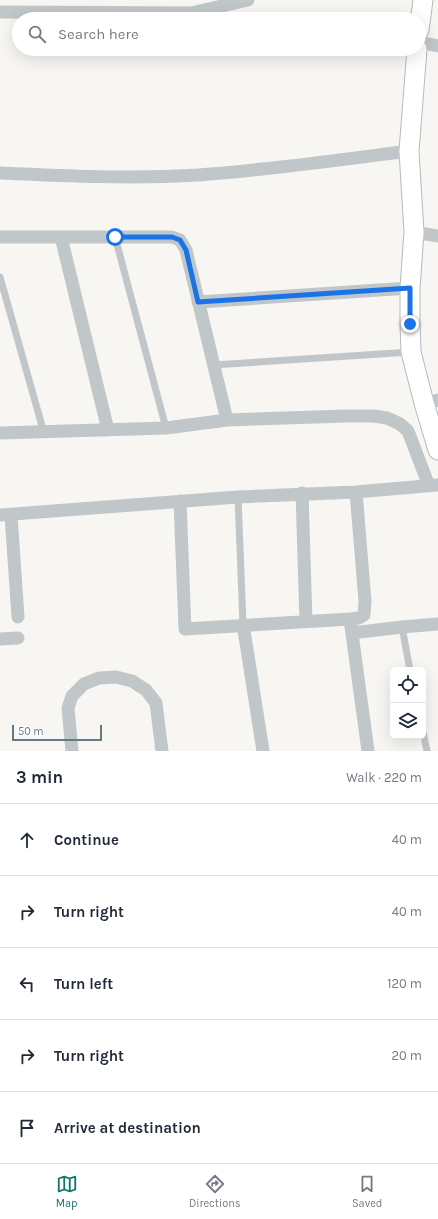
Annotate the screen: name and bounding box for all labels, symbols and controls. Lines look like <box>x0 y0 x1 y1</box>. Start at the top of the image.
search box <box>12 12 426 56</box>
icon: search <box>26 23 48 45</box>
text: Search here <box>58 25 139 43</box>
route start <box>106 228 124 246</box>
route end <box>401 315 419 333</box>
map controls <box>390 667 426 739</box>
button: locate <box>390 667 426 703</box>
button: layers <box>390 703 426 739</box>
scale bar <box>12 723 102 742</box>
text: 50 m <box>18 725 44 738</box>
text: 3 min <box>16 767 63 787</box>
text: Walk · 220 m <box>346 770 422 785</box>
icon: ahead <box>16 829 38 851</box>
text: Continue <box>54 831 119 849</box>
text: 40 m <box>392 832 422 847</box>
icon: right <box>16 901 38 923</box>
text: Turn right <box>54 903 124 921</box>
text: 40 m <box>392 904 422 919</box>
icon: left <box>16 973 38 995</box>
text: Turn left <box>54 975 113 993</box>
text: 120 m <box>387 976 422 991</box>
icon: right <box>16 1045 38 1067</box>
text: Turn right <box>54 1047 124 1065</box>
text: 20 m <box>392 1048 422 1063</box>
icon: arrive <box>16 1117 38 1139</box>
text: Arrive at destination <box>54 1119 201 1137</box>
tab: Map <box>56 1173 78 1210</box>
tab: Directions <box>189 1173 241 1210</box>
tab: Saved <box>352 1173 382 1210</box>

